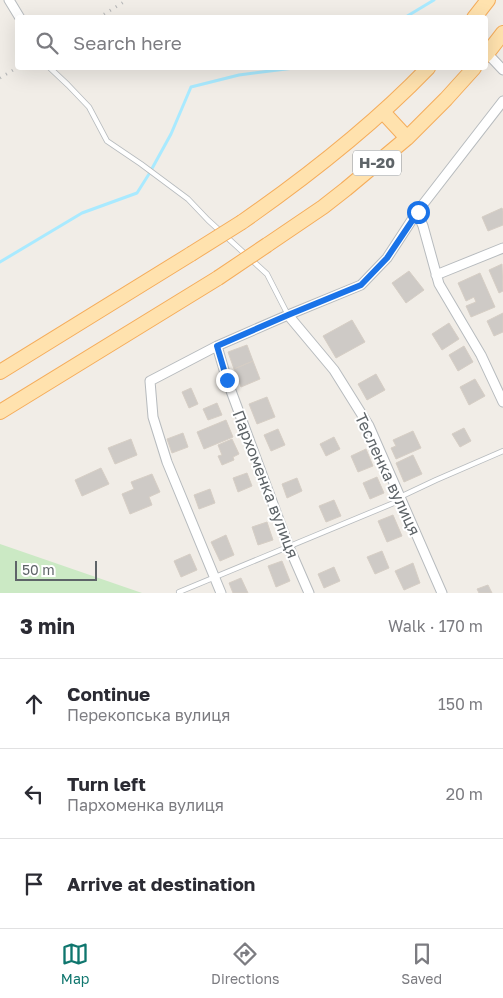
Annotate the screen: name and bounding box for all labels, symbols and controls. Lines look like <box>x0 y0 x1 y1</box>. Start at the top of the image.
search box <box>15 15 488 70</box>
icon: search <box>33 29 61 57</box>
text: Search here <box>73 31 182 54</box>
road number: Н-20 <box>353 150 401 176</box>
route start <box>407 201 430 224</box>
route end <box>216 369 239 392</box>
street label: Пархоменка вулиця <box>229 407 303 561</box>
street label: Тесленка вулиця <box>351 410 425 538</box>
scale bar <box>15 558 98 581</box>
text: 50 m <box>22 561 55 578</box>
text: 3 min <box>20 613 75 639</box>
text: Walk · 170 m <box>388 616 483 636</box>
text: Continue <box>67 682 150 705</box>
icon: ahead <box>20 690 48 718</box>
text: 150 m <box>438 694 483 714</box>
text: Перекопська вулиця <box>67 705 230 725</box>
text: Turn left <box>67 772 146 795</box>
icon: left <box>20 780 48 808</box>
text: 20 m <box>446 784 483 804</box>
text: Пархоменка вулиця <box>67 795 224 815</box>
icon: arrive <box>20 870 48 898</box>
text: Arrive at destination <box>67 872 255 895</box>
tab: Map <box>61 940 89 987</box>
tab: Directions <box>211 940 280 987</box>
tab: Saved <box>401 940 442 987</box>

